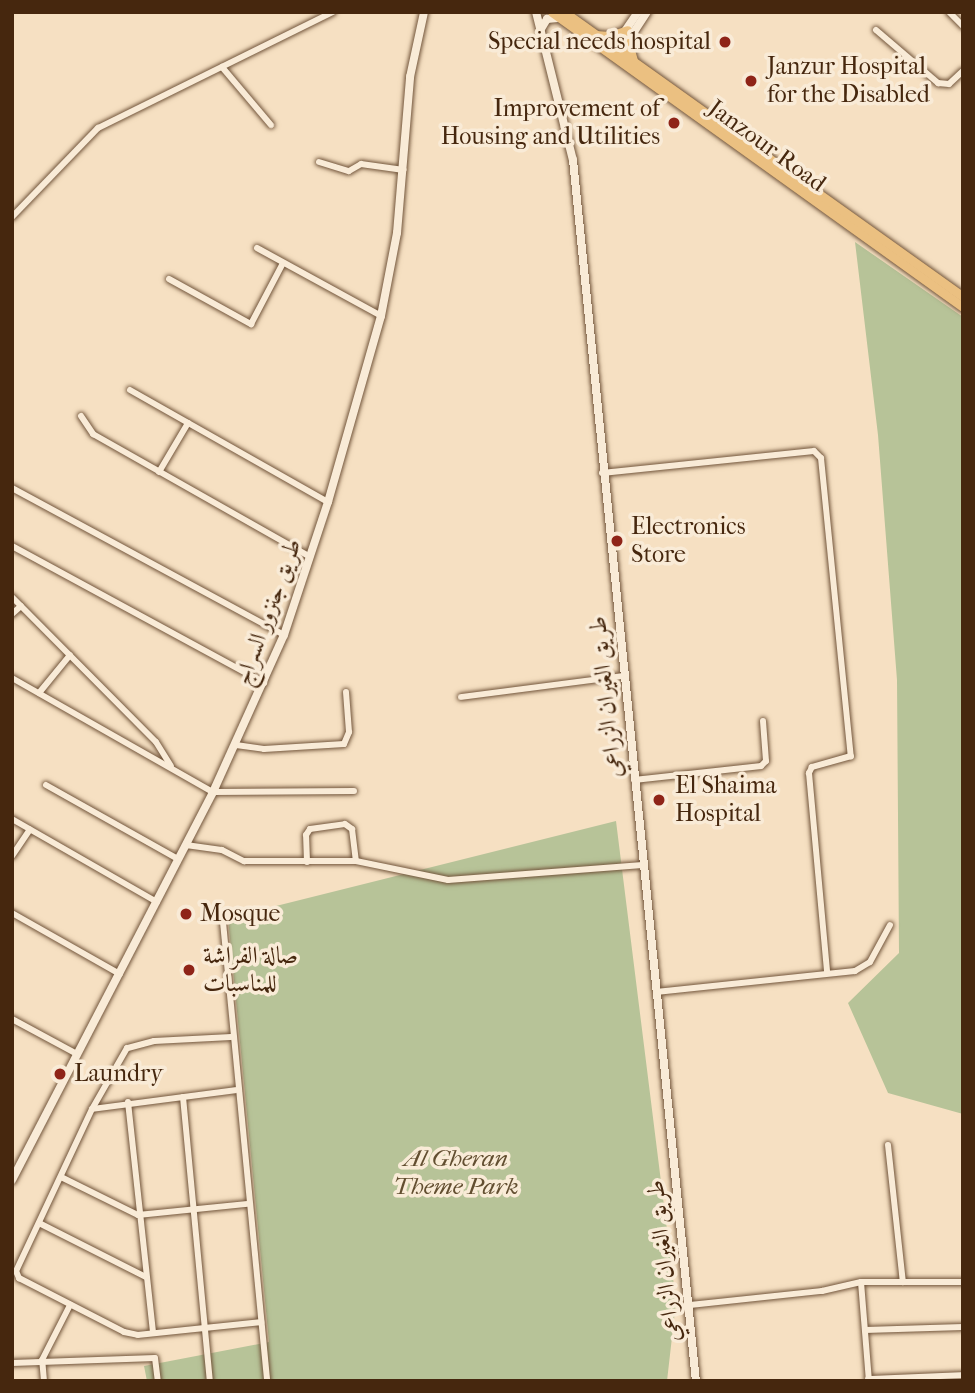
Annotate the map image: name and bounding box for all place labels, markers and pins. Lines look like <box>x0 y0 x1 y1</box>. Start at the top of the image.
place label: Special needs hospital <box>488 28 711 56</box>
marker: Special needs hospital <box>717 34 733 50</box>
place label: Janzur Hospital for the Disabled <box>767 53 930 109</box>
marker: Janzur Hospital for the Disabled <box>741 71 761 91</box>
place label: Improvement of Housing and Utilities <box>441 95 660 151</box>
marker: Improvement of Housing and Utilities <box>666 115 682 131</box>
place label: Electronics Store <box>631 513 745 569</box>
marker: Electronics Store <box>609 533 625 549</box>
place label: El Shaima Hospital <box>675 772 777 828</box>
marker: El Shaima Hospital <box>649 790 669 810</box>
place label: Mosque <box>200 900 280 928</box>
marker: Mosque <box>178 906 194 922</box>
place label: صالة الفراشة للمناسبات <box>203 942 298 998</box>
marker: صالة الفراشة للمناسبات <box>181 962 197 978</box>
place label: Laundry <box>74 1060 163 1088</box>
marker: Laundry <box>52 1066 68 1082</box>

